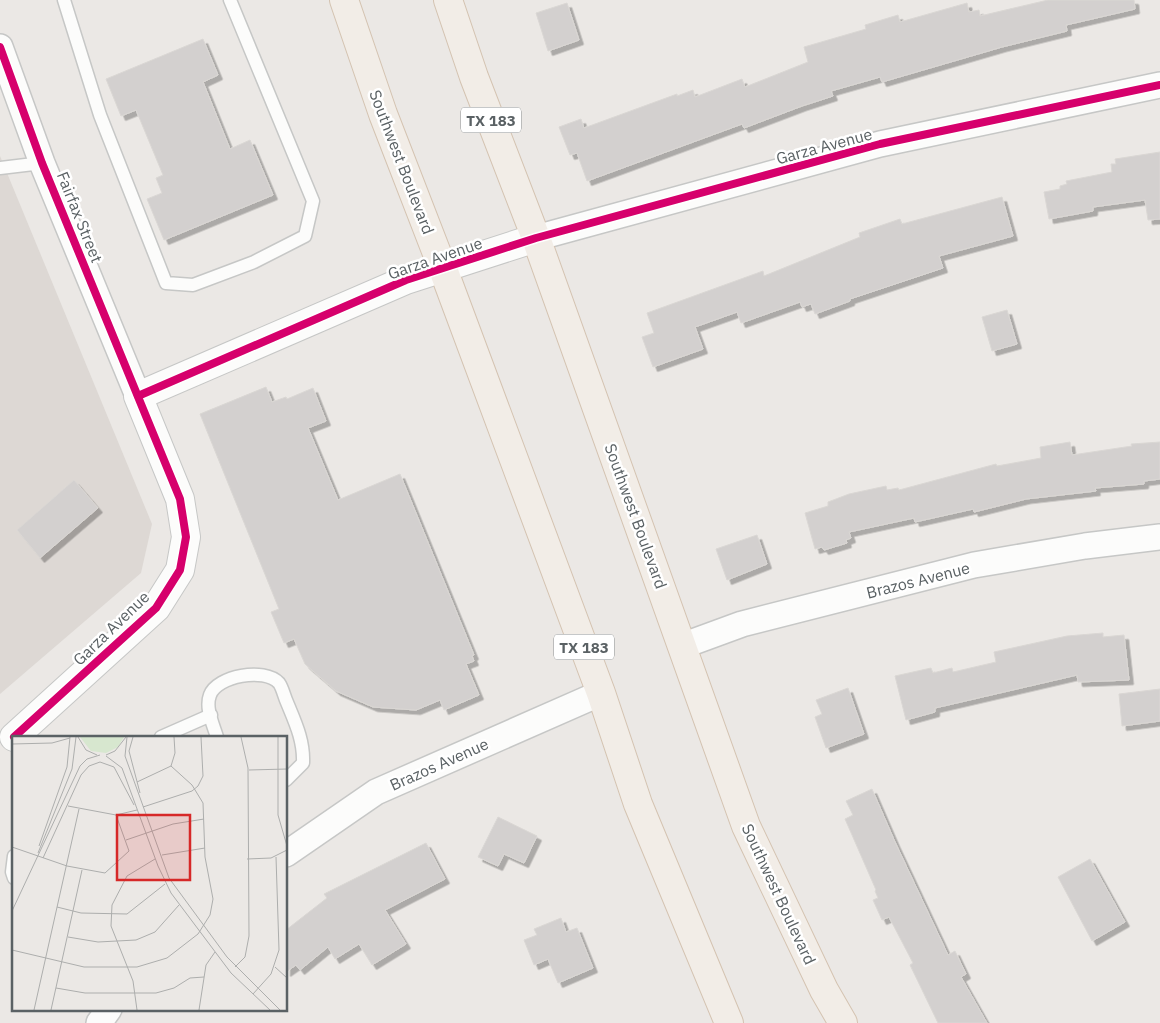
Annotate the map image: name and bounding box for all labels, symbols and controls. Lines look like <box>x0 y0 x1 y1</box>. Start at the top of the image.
street label: Southwest Boulevard <box>365 87 439 237</box>
road number: TX 183 <box>461 108 521 132</box>
street label: Garza Avenue <box>774 124 874 168</box>
street label: Fairfax Street <box>53 169 107 265</box>
street label: Garza Avenue <box>385 232 485 284</box>
street label: Southwest Boulevard <box>600 441 672 591</box>
street label: Brazos Avenue <box>864 557 972 603</box>
street label: Garza Avenue <box>69 586 154 669</box>
road number: TX 183 <box>554 634 614 660</box>
street label: Brazos Avenue <box>387 733 492 795</box>
inset map <box>12 736 288 1010</box>
street label: Southwest Boulevard <box>738 820 820 968</box>

